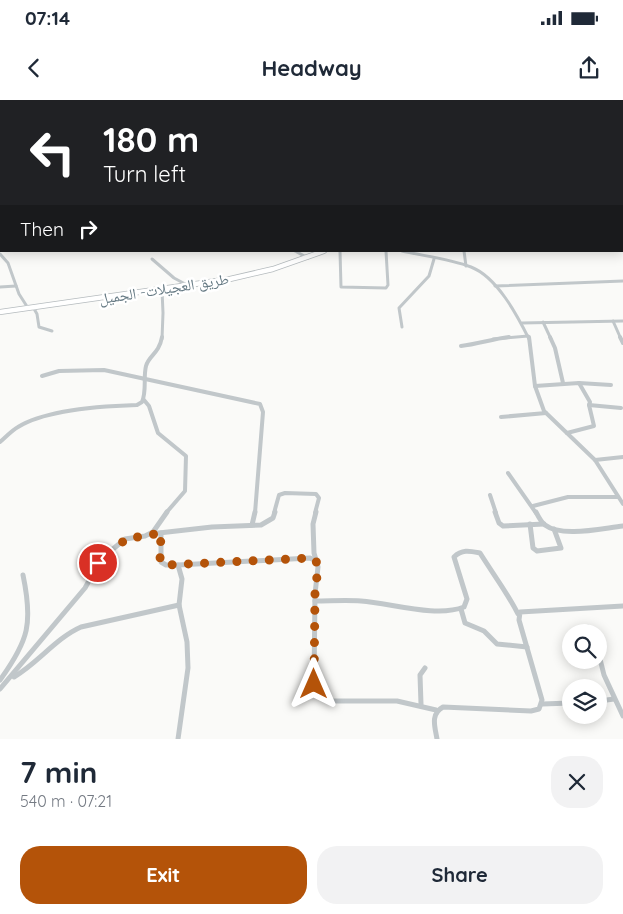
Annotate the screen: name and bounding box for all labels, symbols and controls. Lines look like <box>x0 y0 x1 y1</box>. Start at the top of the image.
text: 07:14 <box>25 6 70 30</box>
icon: back <box>20 54 48 82</box>
text: Headway <box>261 54 362 82</box>
icon: share <box>575 54 603 82</box>
text: 180 m <box>103 117 199 161</box>
icon: left <box>20 120 85 185</box>
text: Turn left <box>103 160 186 188</box>
icon: right <box>74 215 102 243</box>
text: Then <box>20 217 64 241</box>
street label: طريق العجيلات- الجميل <box>98 269 230 309</box>
pin <box>77 542 119 584</box>
icon: arrive <box>84 549 112 577</box>
map controls <box>562 624 607 724</box>
button: search <box>562 624 607 669</box>
position arrow <box>287 657 339 709</box>
button: layers <box>562 679 607 724</box>
text: 7 min <box>20 753 98 791</box>
button: close <box>551 756 603 808</box>
text: 540 m · 07:21 <box>20 791 112 811</box>
button: Exit <box>20 846 307 904</box>
button: Share <box>317 846 603 904</box>

